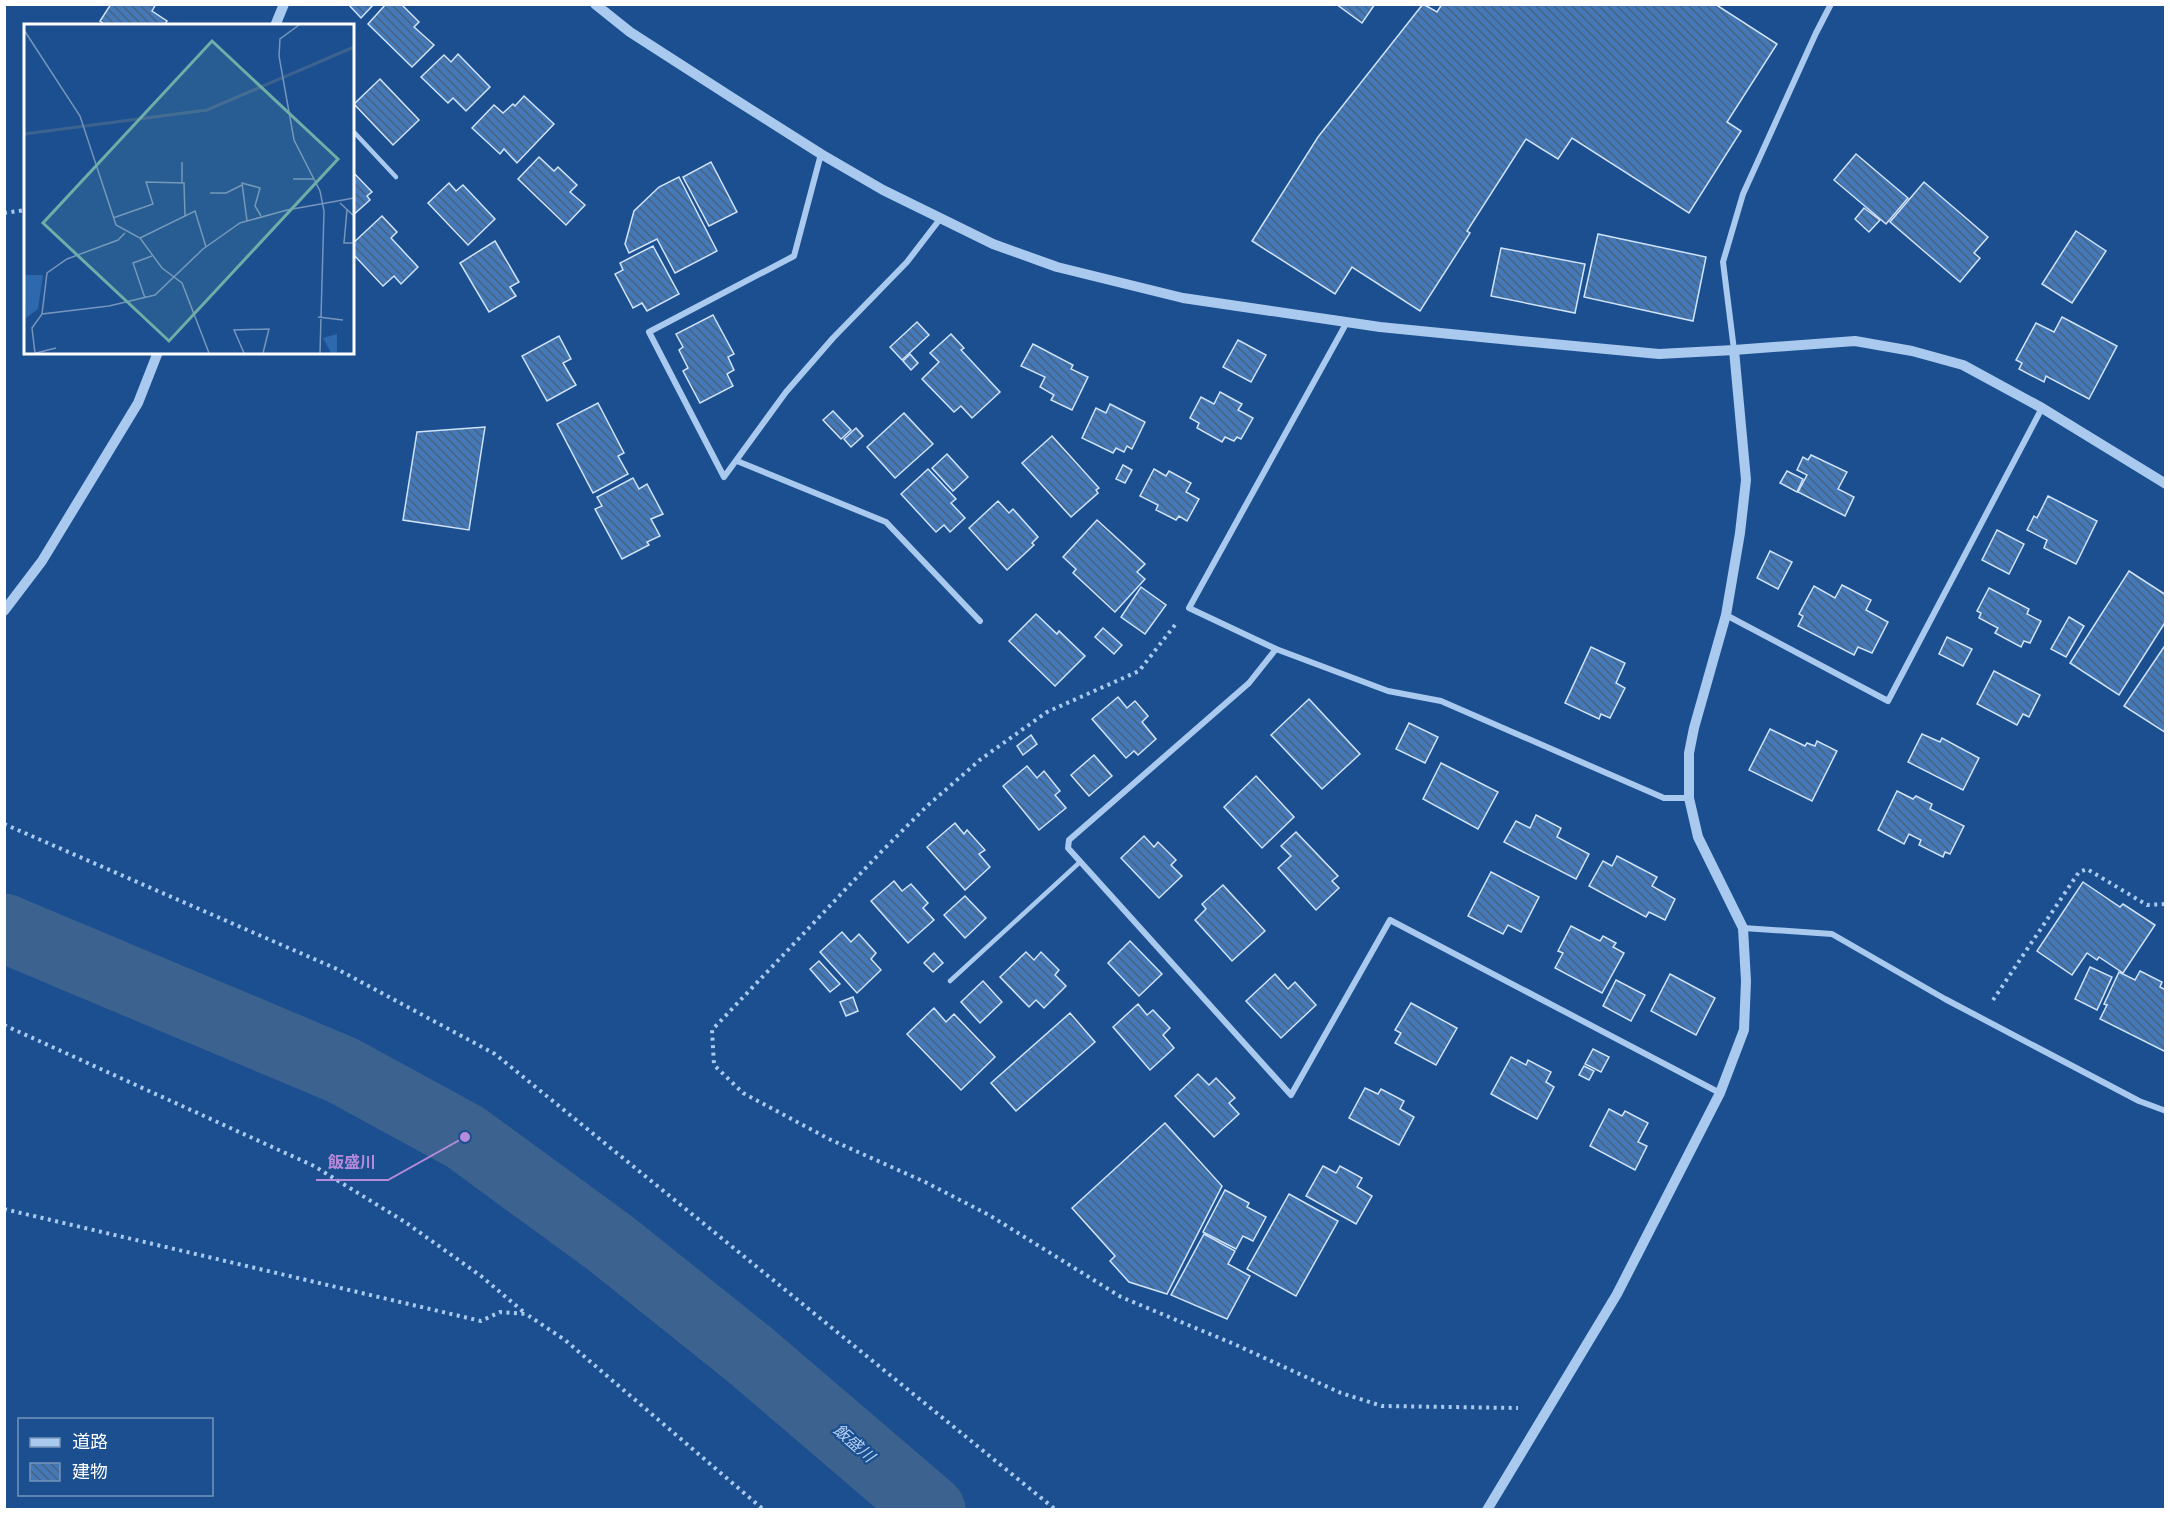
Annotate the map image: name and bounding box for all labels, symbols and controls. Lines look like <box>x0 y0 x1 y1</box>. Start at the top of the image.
inset map <box>24 24 354 354</box>
callout: 飯盛川 <box>316 1146 388 1180</box>
text: 飯盛川 <box>327 1153 376 1172</box>
legend <box>18 1418 213 1496</box>
water label: 飯盛川 <box>830 1420 880 1467</box>
text: 道路 <box>72 1431 108 1452</box>
text: 建物 <box>72 1461 108 1482</box>

